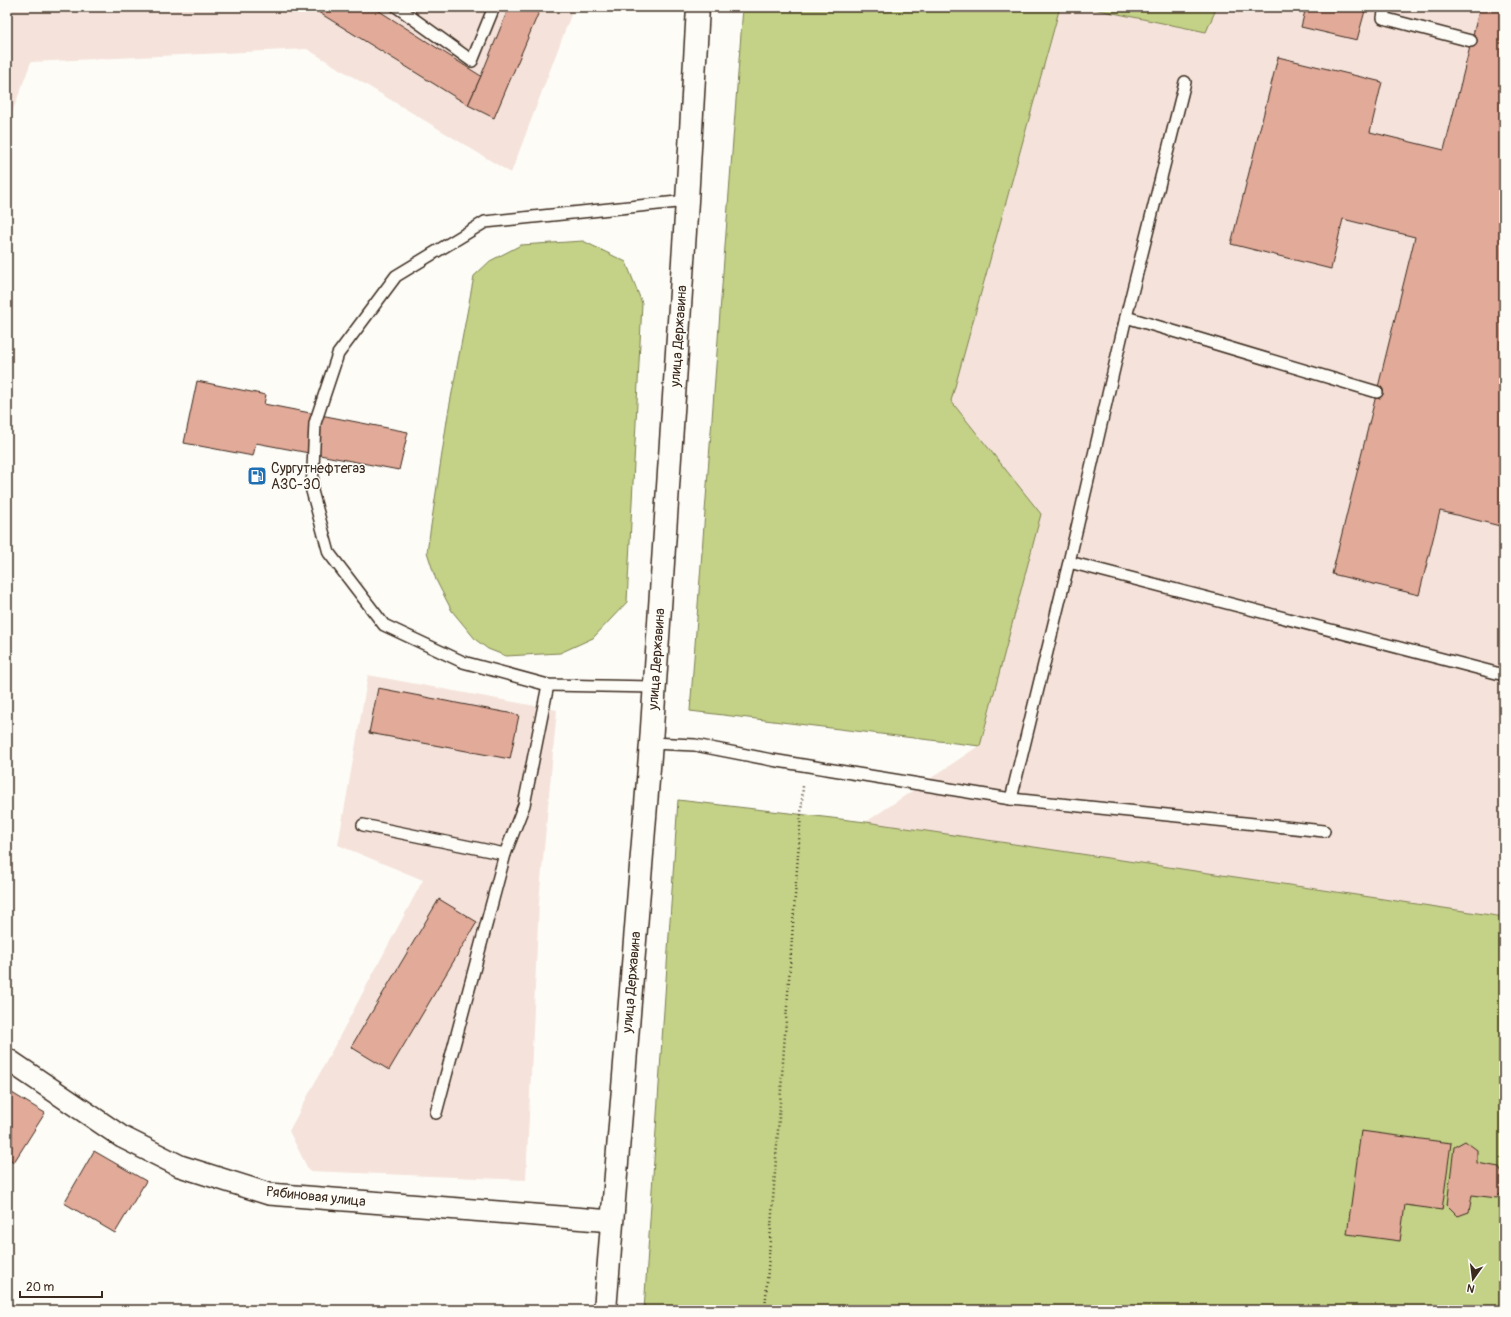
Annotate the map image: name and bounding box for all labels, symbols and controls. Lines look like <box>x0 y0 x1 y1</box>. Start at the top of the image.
street label: улица Державина <box>666 285 691 388</box>
place label: Сургутнефтегаз АЗС-30 <box>271 460 366 493</box>
fuel station icon: Сургутнефтегаз АЗС-30 <box>246 465 268 487</box>
street label: улица Державина <box>644 608 669 711</box>
street label: улица Державина <box>619 931 644 1035</box>
street label: Рябиновая улица <box>265 1183 367 1210</box>
north arrow <box>1453 1259 1493 1299</box>
scale bar <box>20 1273 102 1299</box>
text: 20 m <box>26 1280 55 1295</box>
text: N <box>1465 1281 1476 1295</box>

